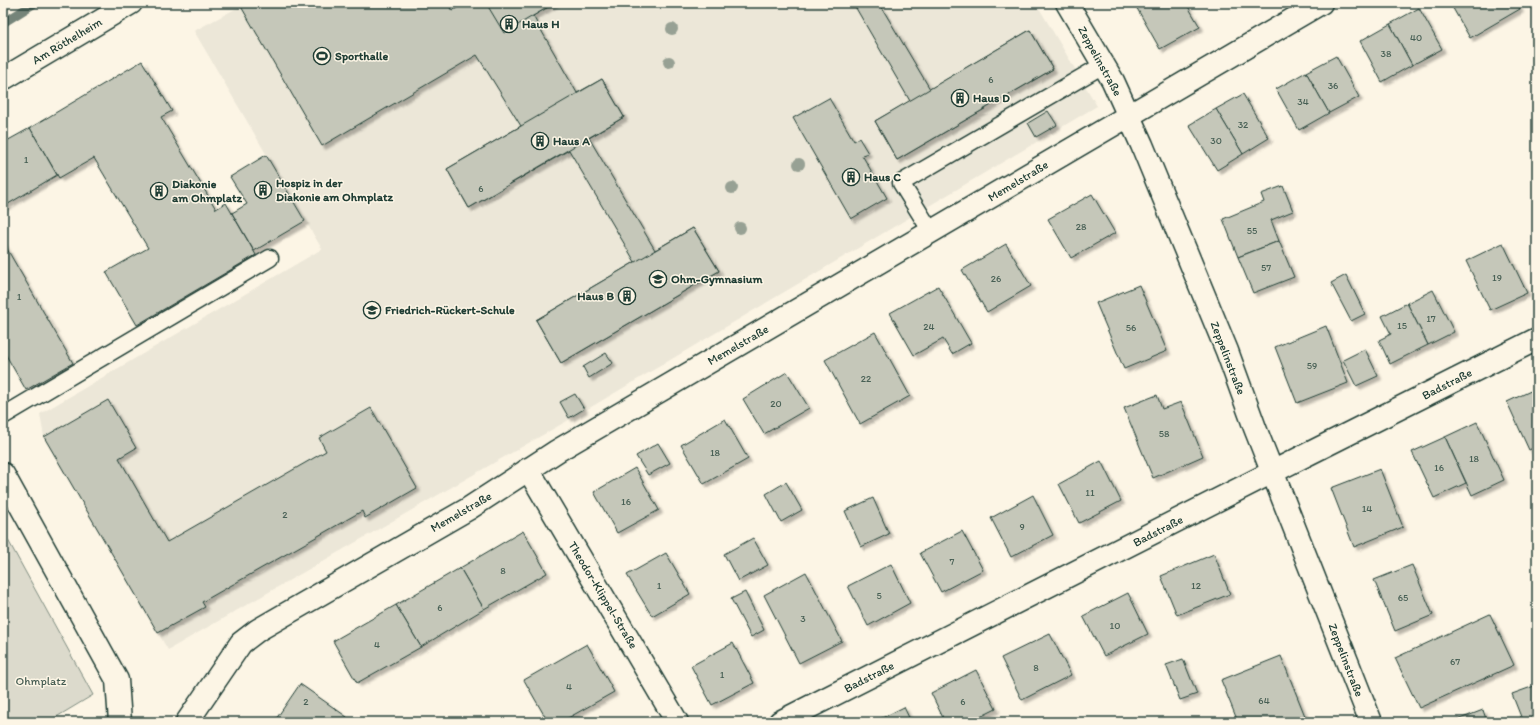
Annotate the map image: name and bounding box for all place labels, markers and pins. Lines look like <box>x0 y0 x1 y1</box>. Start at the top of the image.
building icon: Haus H <box>499 14 519 34</box>
place label: Haus H <box>522 17 559 31</box>
sports icon: Sporthalle <box>312 46 332 66</box>
place label: Sporthalle <box>335 49 388 64</box>
building icon: Haus D <box>950 88 970 108</box>
place label: Haus D <box>973 91 1010 105</box>
building icon: Haus A <box>530 131 550 151</box>
place label: Haus A <box>553 134 590 148</box>
building icon: Haus C <box>841 167 861 187</box>
place label: Haus C <box>864 170 901 184</box>
place label: Hospiz in der Diakonie am Ohmplatz <box>276 176 393 205</box>
place label: Diakonie am Ohmplatz <box>172 177 242 206</box>
building icon: Hospiz in der Diakonie am Ohmplatz <box>253 180 273 200</box>
building icon: Diakonie am Ohmplatz <box>149 181 169 201</box>
school or university icon: Ohm-Gymnasium <box>648 269 668 289</box>
place label: Ohm-Gymnasium <box>671 272 763 287</box>
building icon: Haus B <box>617 286 637 306</box>
place label: Haus B <box>577 289 614 303</box>
school or university icon: Friedrich-Rückert-Schule <box>362 300 382 320</box>
place label: Friedrich-Rückert-Schule <box>385 303 515 317</box>

